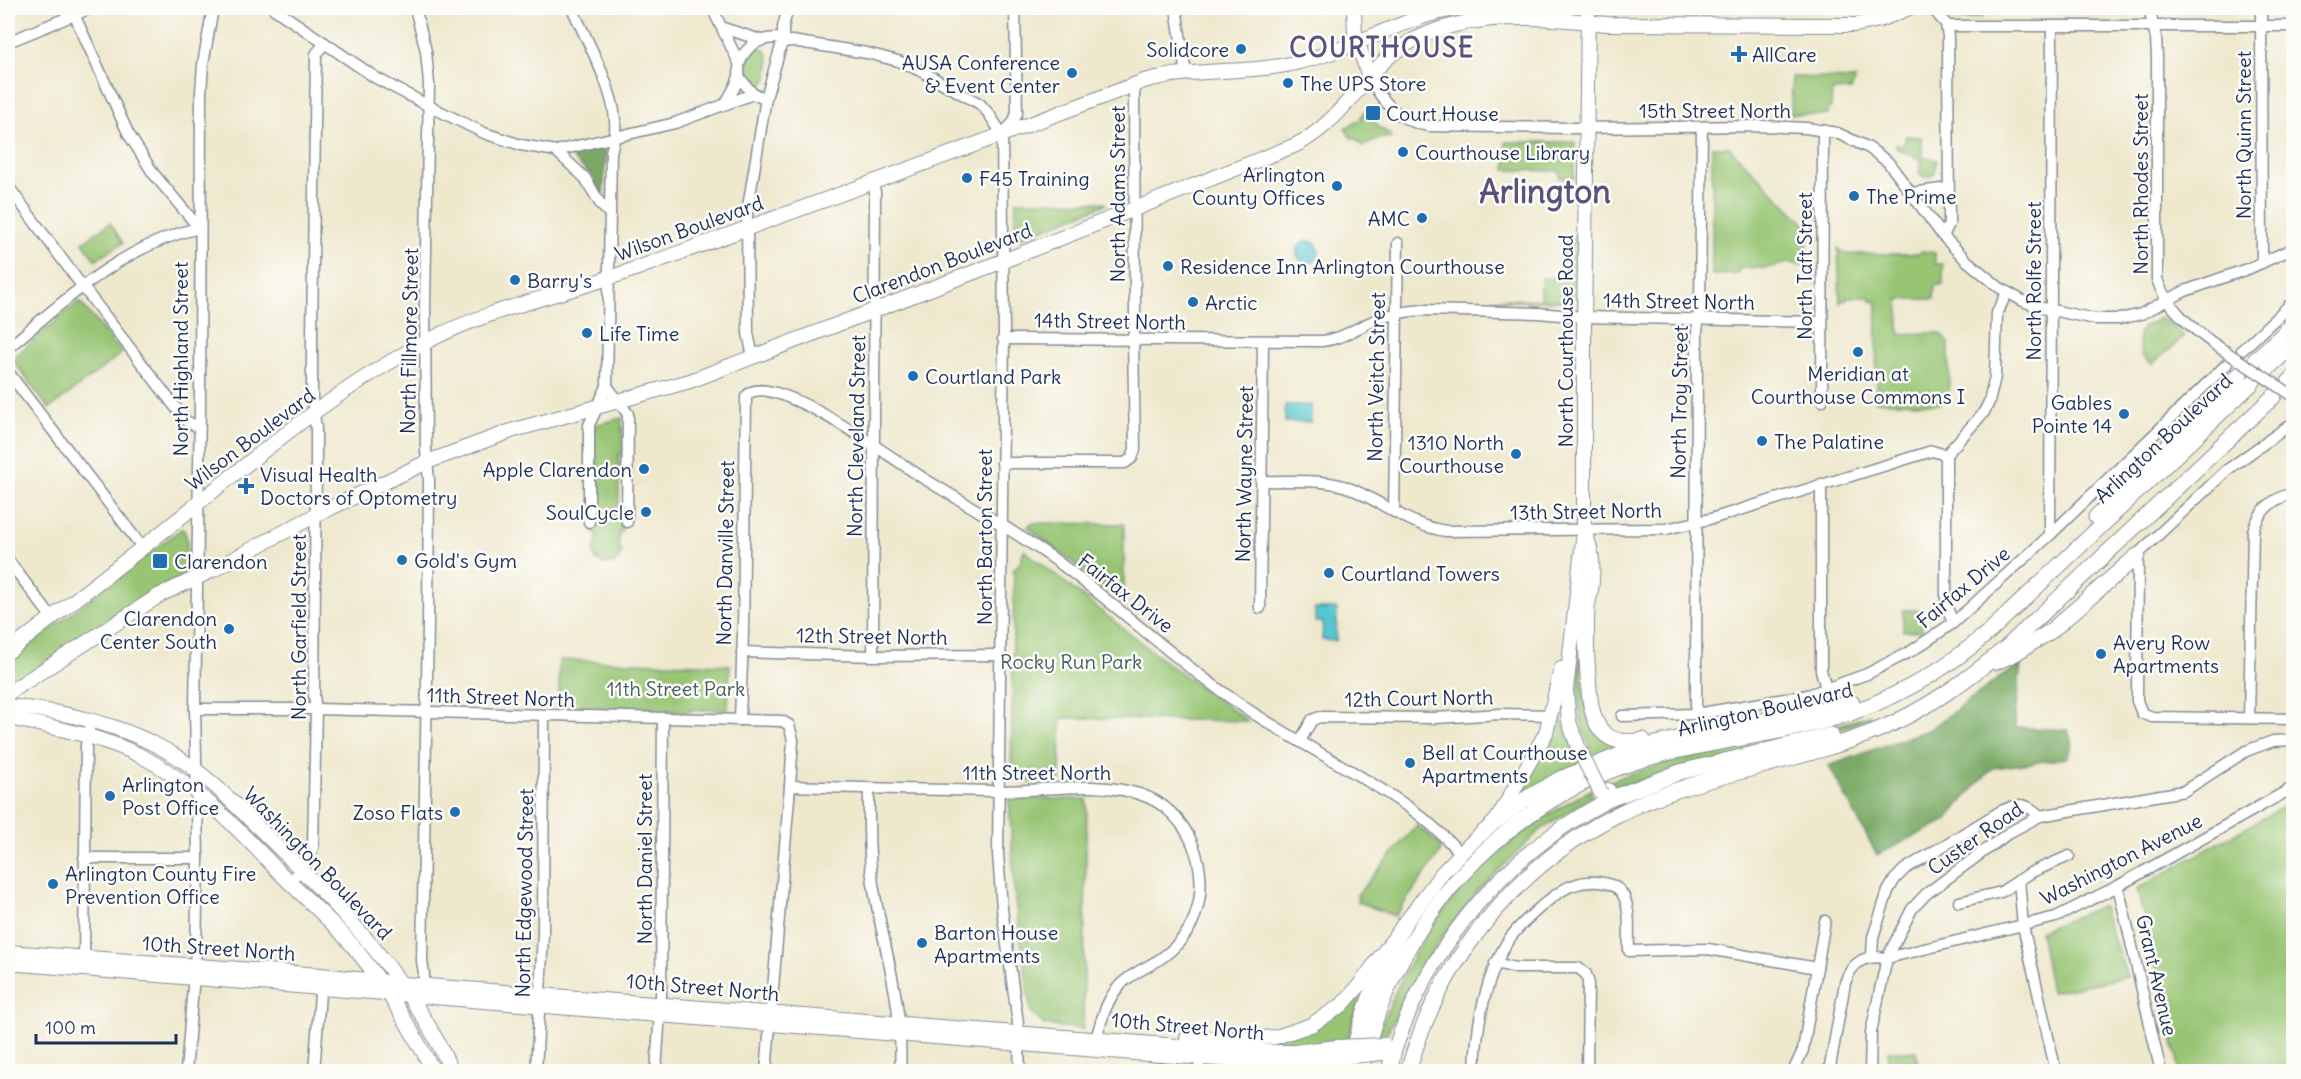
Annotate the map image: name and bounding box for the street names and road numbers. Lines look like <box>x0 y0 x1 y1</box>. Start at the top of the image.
street label: North Quinn Street <box>2231 50 2256 219</box>
street label: North Rhodes Street <box>2128 93 2153 275</box>
street label: 15th Street North <box>1639 98 1791 123</box>
street label: North Adams Street <box>1105 105 1130 282</box>
street label: Wilson Boulevard <box>612 190 767 266</box>
street label: North Taft Street <box>1792 192 1817 340</box>
street label: North Rolfe Street <box>2021 201 2046 361</box>
street label: Clarendon Boulevard <box>849 217 1036 309</box>
street label: North Courthouse Road <box>1553 234 1578 447</box>
street label: North Fillmore Street <box>395 247 423 434</box>
street label: North Highland Street <box>168 261 193 457</box>
street label: 14th Street North <box>1603 287 1755 315</box>
street label: North Veitch Street <box>1362 292 1390 462</box>
street label: 14th Street North <box>1034 307 1186 335</box>
street label: North Troy Street <box>1665 325 1693 479</box>
street label: North Cleveland Street <box>842 334 870 537</box>
street label: Arlington Boulevard <box>2089 368 2237 508</box>
street label: Wilson Boulevard <box>180 382 320 496</box>
street label: North Wayne Street <box>1230 385 1258 563</box>
street label: North Barton Street <box>972 449 997 625</box>
street label: North Danville Street <box>711 460 739 646</box>
street label: 13th Street North <box>1510 497 1662 525</box>
street label: North Garfield Street <box>286 534 311 720</box>
street label: Fairfax Drive <box>1911 541 2015 633</box>
street label: Fairfax Drive <box>1073 548 1179 638</box>
street label: 12th Street North <box>796 622 948 650</box>
street label: Arlington Boulevard <box>1675 677 1855 741</box>
street label: 11th Street North <box>426 682 576 712</box>
street label: 12th Court North <box>1344 684 1494 712</box>
street label: 11th Street North <box>963 760 1111 785</box>
street label: North Daniel Street <box>632 773 657 945</box>
street label: Washington Boulevard <box>238 781 398 945</box>
street label: North Edgewood Street <box>510 788 538 998</box>
street label: Custer Road <box>1922 796 2028 880</box>
street label: Washington Avenue <box>2036 807 2206 911</box>
street label: Grant Avenue <box>2131 912 2183 1038</box>
street label: 10th Street North <box>142 930 296 966</box>
street label: 10th Street North <box>625 968 781 1006</box>
street label: 10th Street North <box>1110 1007 1266 1045</box>

